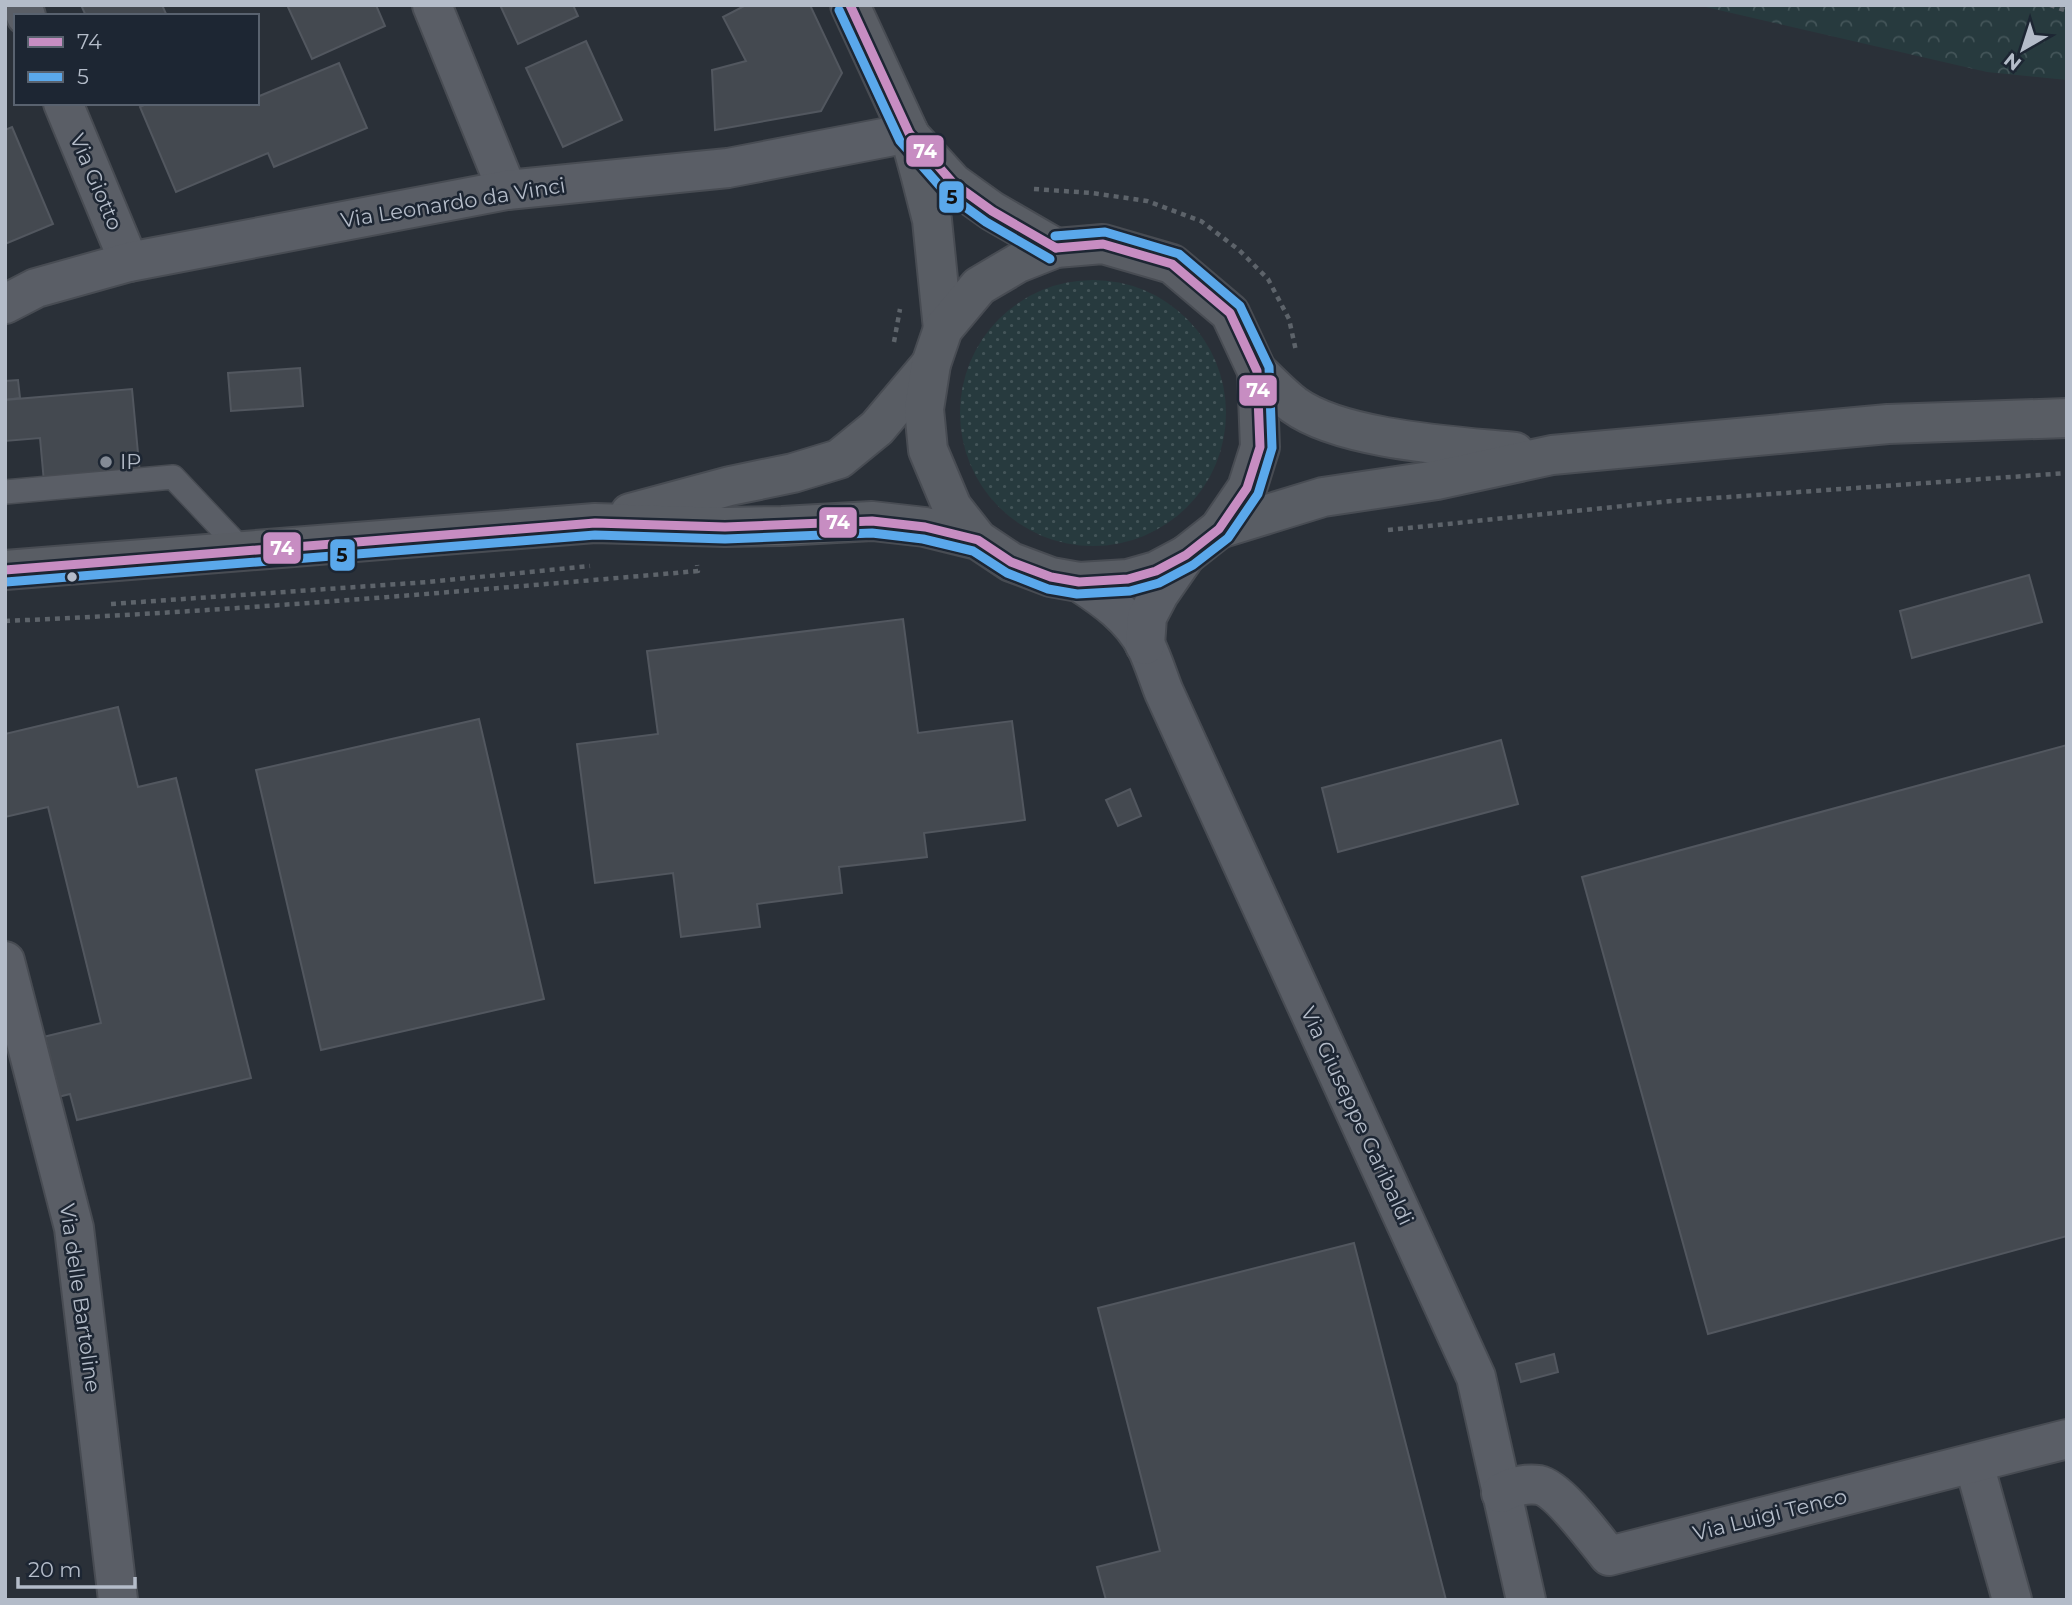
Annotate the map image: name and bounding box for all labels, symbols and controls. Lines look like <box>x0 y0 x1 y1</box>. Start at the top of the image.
legend <box>14 14 259 105</box>
north arrow <box>1988 14 2058 84</box>
text: 74 <box>77 29 102 54</box>
text: N <box>1999 48 2026 76</box>
text: 5 <box>77 64 89 89</box>
street label: Via Giotto <box>65 130 128 234</box>
line badge: 74 <box>905 134 945 168</box>
text: 74 <box>913 140 937 163</box>
street label: Via Leonardo da Vinci <box>339 172 567 233</box>
line badge: 5 <box>938 180 965 214</box>
text: 5 <box>946 186 958 209</box>
line badge: 74 <box>1238 374 1278 407</box>
text: 74 <box>1246 379 1270 402</box>
place label: IP <box>120 449 141 474</box>
marker: IP <box>98 454 114 470</box>
line badge: 74 <box>818 506 858 539</box>
text: 74 <box>826 511 850 534</box>
line badge: 74 <box>262 531 302 565</box>
text: 74 <box>270 537 294 560</box>
line badge: 5 <box>329 538 356 572</box>
text: 5 <box>336 544 348 567</box>
unlabelled marker <box>65 570 79 584</box>
street label: Via Giuseppe Garibaldi <box>1296 1003 1419 1229</box>
street label: Via delle Bartoline <box>55 1202 106 1394</box>
street label: Via Luigi Tenco <box>1690 1483 1850 1546</box>
scale bar <box>18 1546 135 1590</box>
text: 20 m <box>28 1557 82 1582</box>

